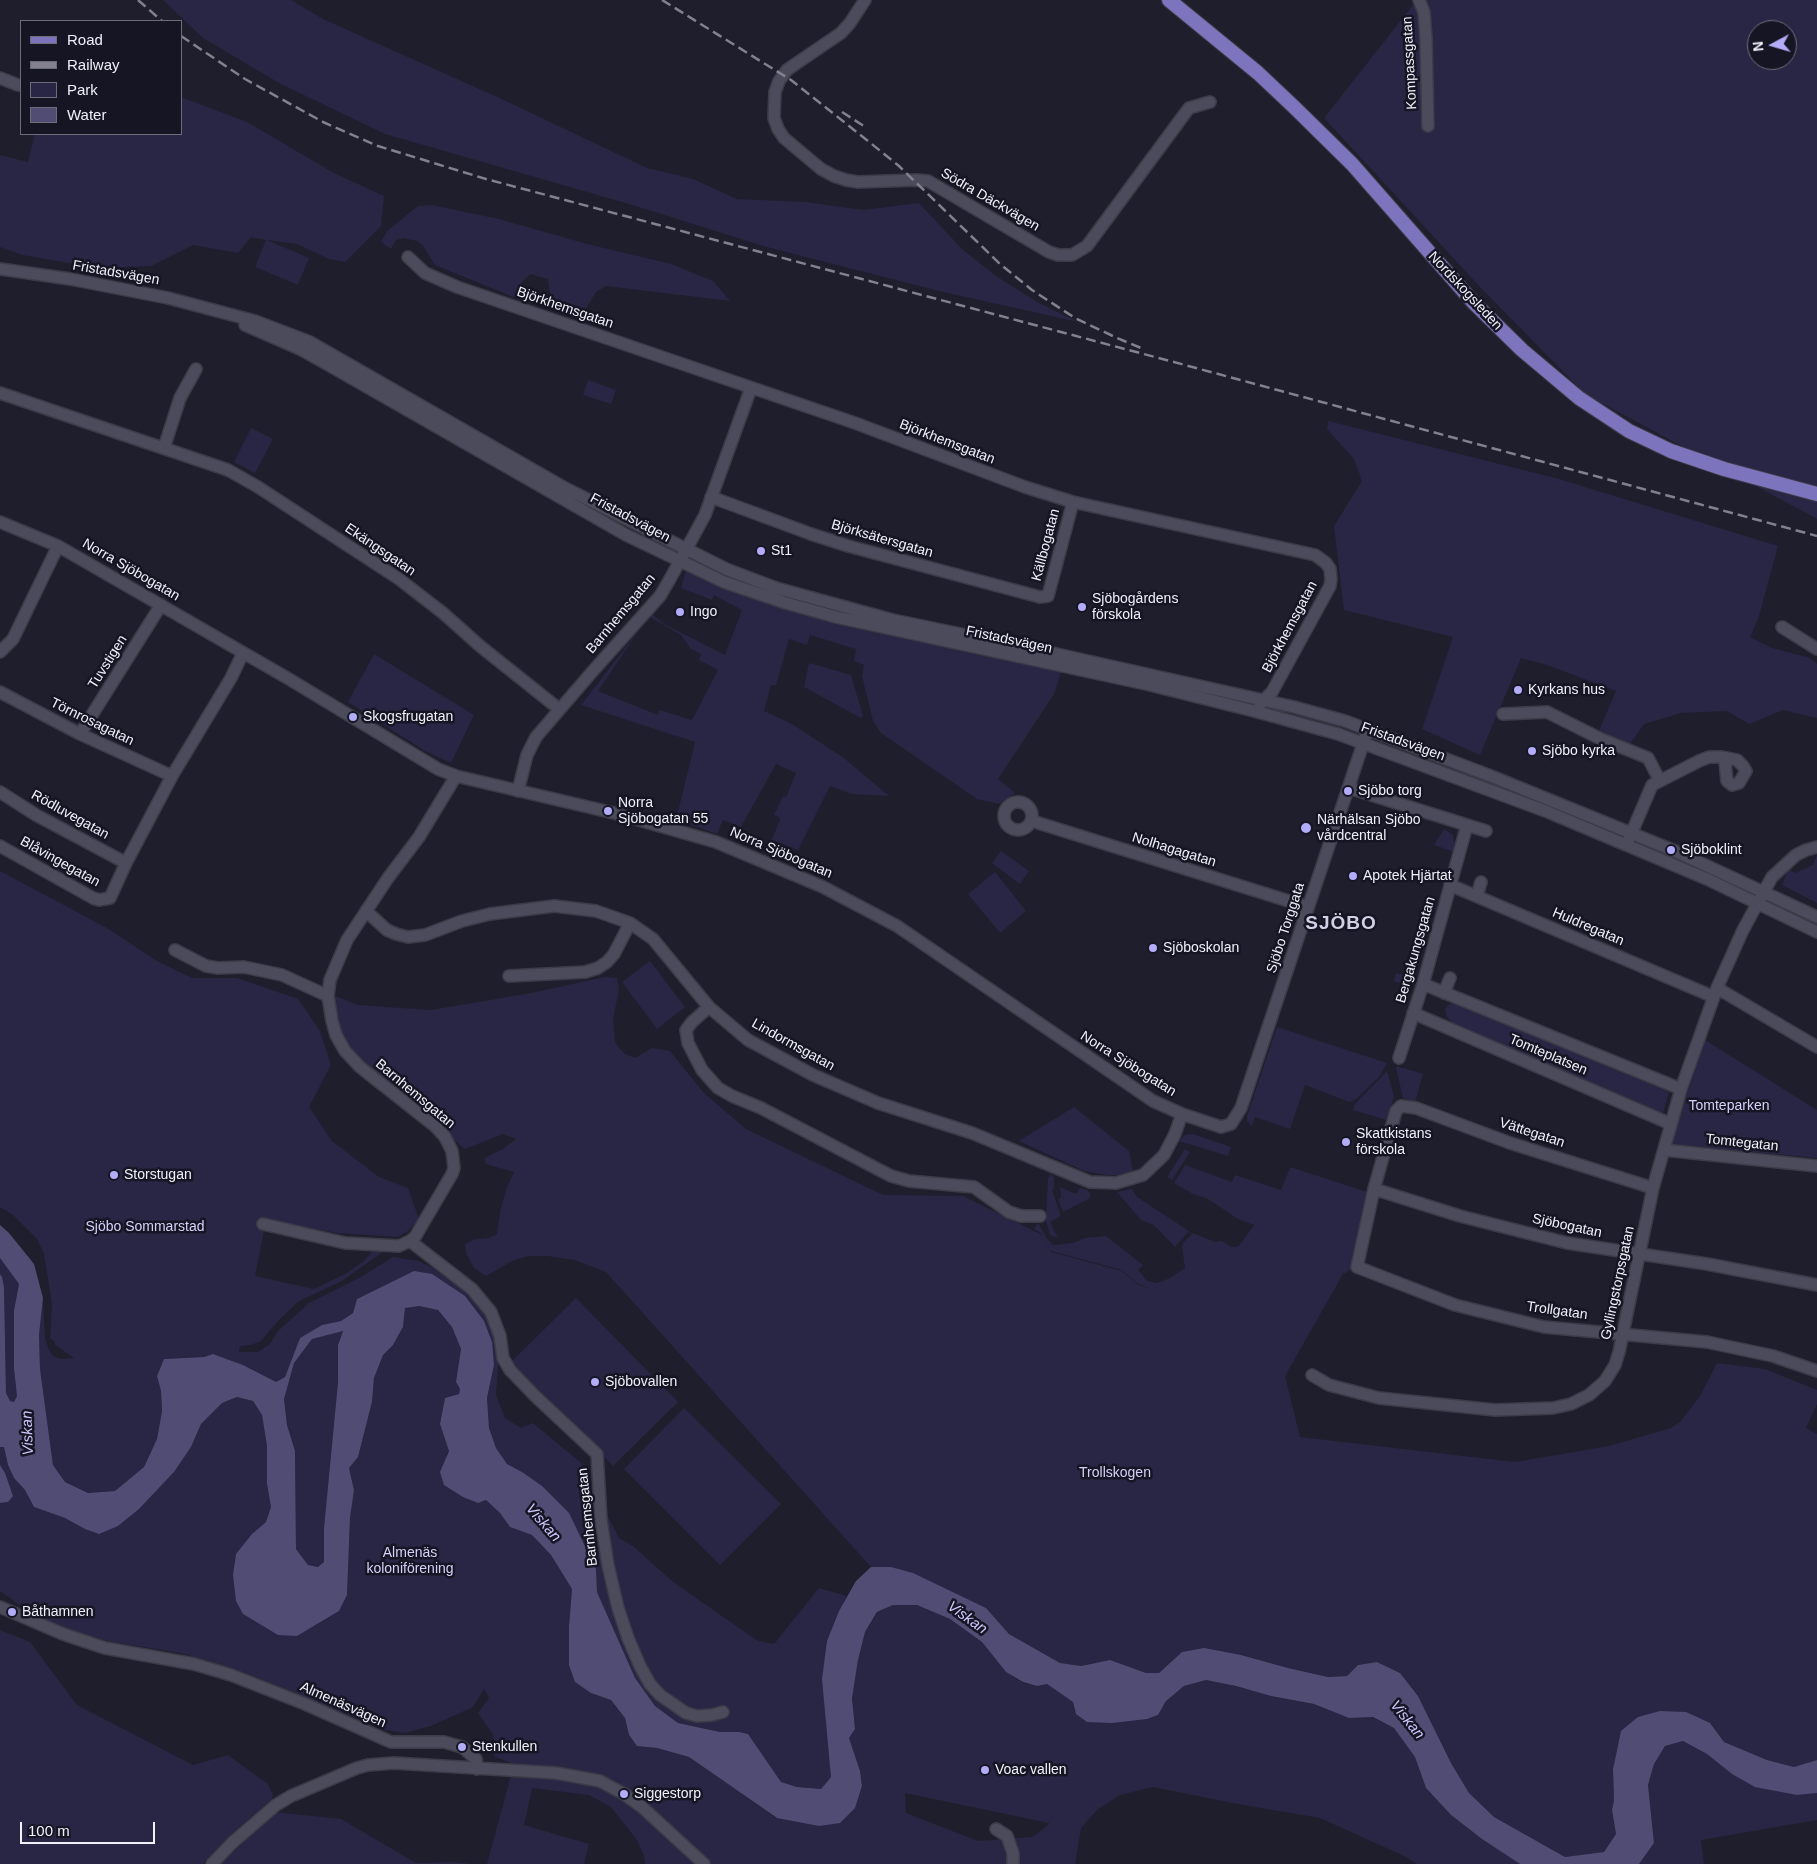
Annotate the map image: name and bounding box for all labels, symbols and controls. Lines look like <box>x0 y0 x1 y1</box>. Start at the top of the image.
street label: Kompassgatan <box>1399 16 1421 110</box>
legend <box>20 20 182 135</box>
north arrow <box>1747 20 1797 70</box>
text: Road <box>67 31 103 48</box>
text: N <box>1750 41 1767 52</box>
text: Railway <box>67 56 120 73</box>
text: Park <box>67 81 98 98</box>
text: Water <box>67 106 106 123</box>
street label: Södra Däckvägen <box>938 165 1042 235</box>
street label: Nordskogsleden <box>1424 248 1506 334</box>
street label: Fristadsvägen <box>71 257 161 289</box>
street label: Björkhemsgatan <box>514 284 616 332</box>
street label: Björkhemsgatan <box>897 416 997 468</box>
street label: Fristadsvägen <box>587 490 673 546</box>
street label: Källbogatan <box>1028 507 1064 583</box>
street label: Björksätersgatan <box>829 516 935 562</box>
street label: Ekängsgatan <box>341 520 419 580</box>
street label: Norra Sjöbogatan <box>79 535 183 605</box>
place label: St1 <box>771 543 792 559</box>
marker: St1 <box>755 545 767 557</box>
street label: Barnhemsgatan <box>583 571 659 657</box>
street label: Björkhemsgatan <box>1259 578 1321 676</box>
place label: Sjöbogårdens förskola <box>1092 591 1178 624</box>
marker: Sjöbogårdens förskola <box>1076 601 1088 613</box>
place label: Ingo <box>690 604 717 620</box>
marker: Ingo <box>674 606 686 618</box>
street label: Fristadsvägen <box>964 623 1054 657</box>
street label: Tuvstigen <box>85 632 131 692</box>
place label: Kyrkans hus <box>1528 682 1605 698</box>
marker: Kyrkans hus <box>1512 684 1524 696</box>
street label: Törnrosagatan <box>47 694 137 750</box>
place label: Skogsfrugatan <box>363 709 453 725</box>
marker: Skogsfrugatan <box>347 711 359 723</box>
street label: Fristadsvägen <box>1359 719 1447 765</box>
place label: Sjöbo kyrka <box>1542 743 1615 759</box>
marker: Sjöbo kyrka <box>1526 745 1538 757</box>
place label: Sjöbo torg <box>1358 783 1422 799</box>
marker: Sjöbo torg <box>1342 785 1354 797</box>
street label: Rödluvegatan <box>28 787 112 843</box>
place label: Norra Sjöbogatan 55 <box>618 795 708 828</box>
marker: Norra Sjöbogatan 55 <box>602 805 614 817</box>
place label: Närhälsan Sjöbo vårdcentral <box>1317 812 1421 844</box>
marker: Närhälsan Sjöbo vårdcentral <box>1299 821 1313 835</box>
street label: Norra Sjöbogatan <box>727 824 835 882</box>
street label: Nolhagagatan <box>1130 829 1218 871</box>
street label: Blåvingegatan <box>17 833 103 891</box>
place label: Sjöboklint <box>1681 842 1742 858</box>
marker: Sjöboklint <box>1665 844 1677 856</box>
place label: Apotek Hjärtat <box>1363 868 1452 884</box>
marker: Apotek Hjärtat <box>1347 870 1359 882</box>
street label: Sjöbo Torggata <box>1263 881 1309 975</box>
street label: Bergakungsgatan <box>1393 895 1439 1005</box>
street label: Huldregatan <box>1550 904 1626 950</box>
district label: SJÖBO <box>1305 913 1377 935</box>
place label: Sjöboskolan <box>1163 940 1239 956</box>
marker: Sjöboskolan <box>1147 942 1159 954</box>
street label: Lindormsgatan <box>748 1015 838 1075</box>
street label: Norra Sjöbogatan <box>1077 1028 1179 1100</box>
street label: Tomteplatsen <box>1506 1031 1590 1079</box>
street label: Barnhemsgatan <box>372 1056 458 1132</box>
park label: Tomteparken <box>1689 1098 1769 1114</box>
street label: Vättegatan <box>1497 1115 1567 1151</box>
place label: Skattkistans förskola <box>1356 1126 1431 1158</box>
street label: Tomtegatan <box>1705 1131 1779 1155</box>
marker: Skattkistans förskola <box>1340 1136 1352 1148</box>
place label: Storstugan <box>124 1167 192 1183</box>
marker: Storstugan <box>108 1169 120 1181</box>
street label: Sjöbogatan <box>1531 1210 1603 1242</box>
park label: Sjöbo Sommarstad <box>85 1219 205 1235</box>
street label: Gyllingstorpsgatan <box>1598 1225 1638 1341</box>
street label: Trollgatan <box>1525 1298 1589 1324</box>
place label: Sjöbovallen <box>605 1374 677 1390</box>
marker: Sjöbovallen <box>589 1376 601 1388</box>
water label: Viskan <box>18 1410 38 1456</box>
park label: Trollskogen <box>1079 1465 1151 1481</box>
street label: Barnhemsgatan <box>574 1467 602 1567</box>
water label: Viskan <box>522 1500 564 1546</box>
park label: Almenäs koloniförening <box>366 1545 454 1578</box>
water label: Viskan <box>944 1598 990 1638</box>
place label: Båthamnen <box>22 1604 94 1620</box>
marker: Båthamnen <box>6 1606 18 1618</box>
street label: Almenäsvägen <box>297 1678 389 1732</box>
water label: Viskan <box>1386 1697 1428 1743</box>
place label: Stenkullen <box>472 1739 537 1755</box>
marker: Stenkullen <box>456 1741 468 1753</box>
place label: Voac vallen <box>995 1762 1067 1778</box>
marker: Voac vallen <box>979 1764 991 1776</box>
place label: Siggestorp <box>634 1786 701 1802</box>
marker: Siggestorp <box>618 1788 630 1800</box>
scale bar <box>22 1812 158 1844</box>
text: 100 m <box>28 1822 70 1839</box>

